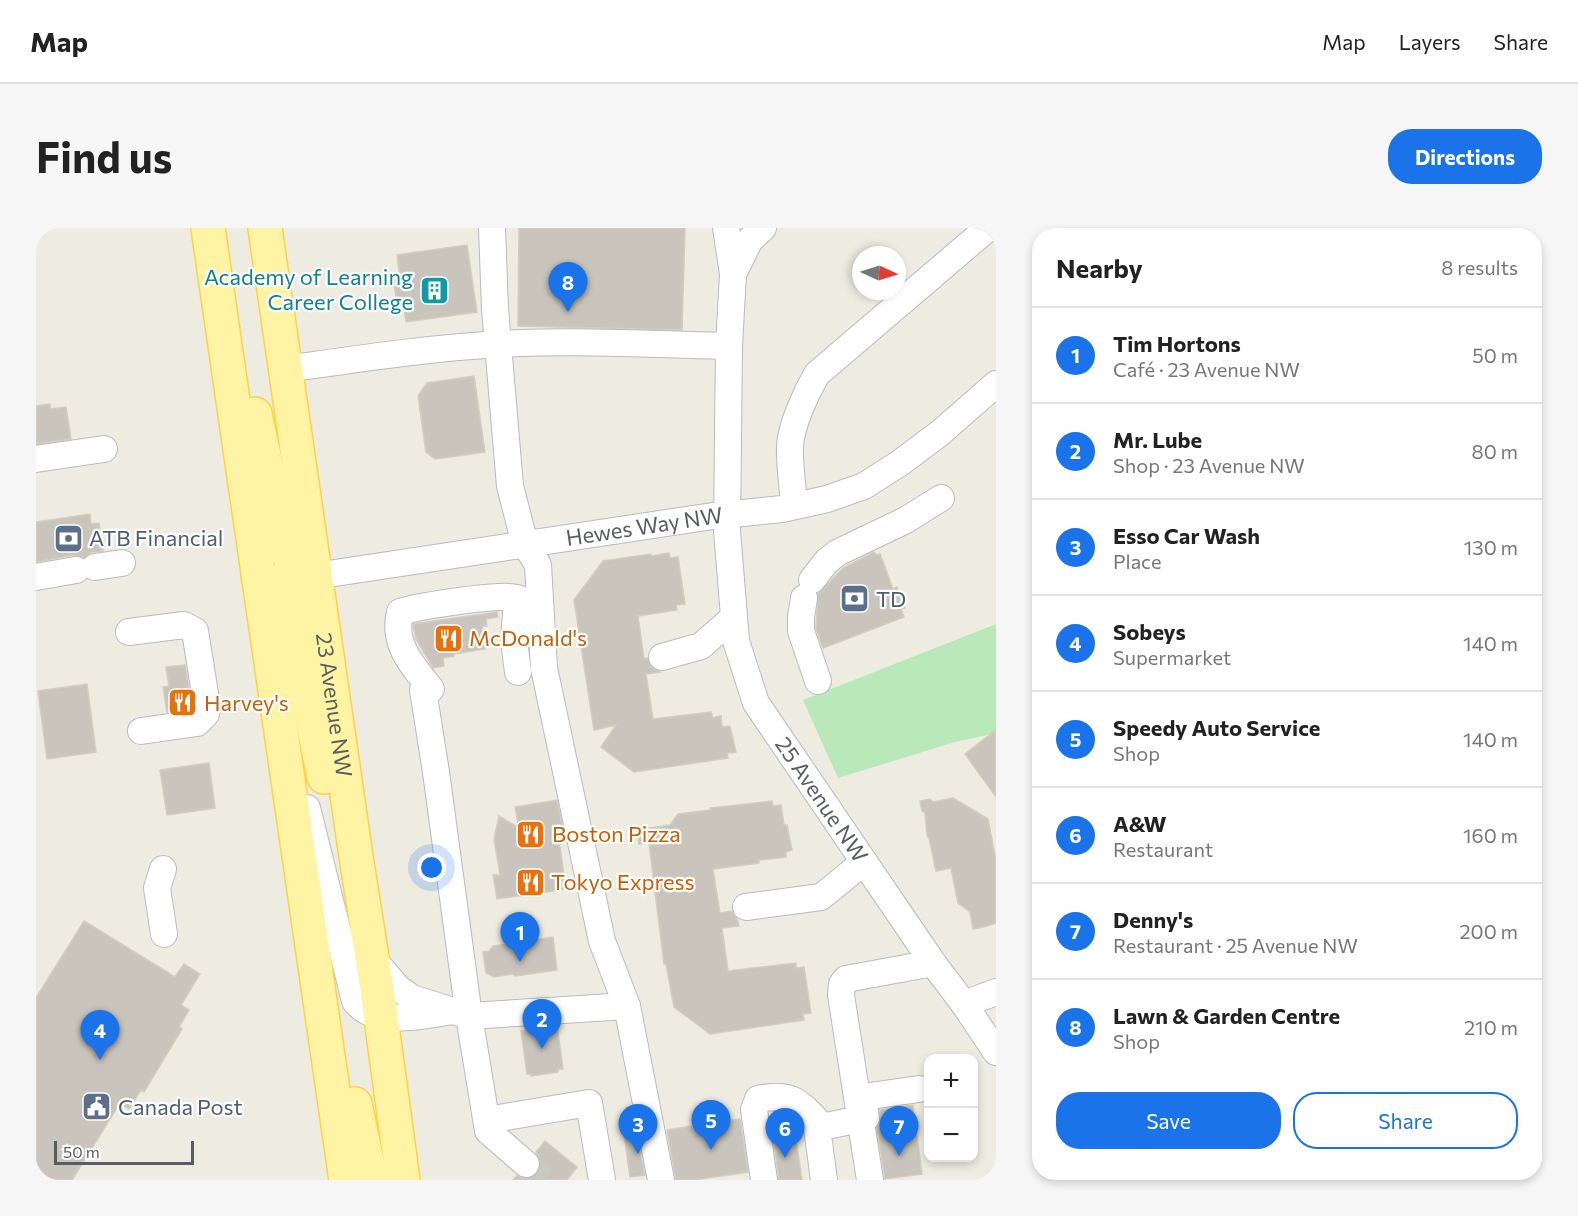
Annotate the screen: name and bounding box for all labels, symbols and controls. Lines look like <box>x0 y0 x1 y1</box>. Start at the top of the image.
text: Map <box>30 24 88 58</box>
text: Map <box>1322 29 1366 54</box>
text: Layers <box>1399 29 1461 54</box>
text: Share <box>1494 29 1548 54</box>
button: Directions <box>1388 129 1542 184</box>
text: Find us <box>36 130 172 182</box>
north arrow <box>852 246 906 300</box>
text: Nearby <box>1056 252 1143 283</box>
text: 8 results <box>1441 255 1518 279</box>
pin: 8 <box>548 262 588 312</box>
place label: Academy of Learning Career College <box>204 263 413 315</box>
building icon: Academy of Learning Career College <box>418 274 450 306</box>
text: Tim Hortons <box>1113 330 1241 357</box>
text: 1 <box>1071 343 1080 367</box>
text: 50 m <box>1472 343 1518 367</box>
text: Café · 23 Avenue NW <box>1113 357 1300 381</box>
text: Mr. Lube <box>1113 426 1202 453</box>
text: 2 <box>1070 439 1081 463</box>
text: 80 m <box>1472 439 1518 463</box>
text: Shop · 23 Avenue NW <box>1113 453 1305 477</box>
street label: Hewes Way NW <box>564 501 724 551</box>
bank icon: ATB Financial <box>52 522 84 554</box>
text: Esso Car Wash <box>1113 522 1260 549</box>
place label: ATB Financial <box>89 524 223 551</box>
text: 3 <box>1070 535 1081 559</box>
text: 130 m <box>1464 535 1518 559</box>
text: Place <box>1113 549 1162 573</box>
bank icon: TD <box>839 583 871 615</box>
place label: TD <box>876 585 906 612</box>
text: Sobeys <box>1113 618 1186 645</box>
restaurant icon: McDonald's <box>432 622 464 654</box>
place label: McDonald's <box>469 624 587 651</box>
street label: 23 Avenue NW <box>311 631 358 779</box>
text: 4 <box>1069 631 1082 655</box>
text: 140 m <box>1463 631 1518 655</box>
text: Supermarket <box>1113 645 1231 669</box>
restaurant icon: Harvey's <box>167 687 199 719</box>
place label: Harvey's <box>204 689 289 716</box>
text: Speedy Auto Service <box>1113 714 1320 741</box>
text: 5 <box>1070 727 1081 751</box>
text: 140 m <box>1463 727 1518 751</box>
street label: 25 Avenue NW <box>770 731 874 867</box>
text: Shop <box>1113 741 1160 765</box>
text: A&W <box>1113 810 1166 837</box>
restaurant icon: Boston Pizza <box>515 818 547 850</box>
place label: Boston Pizza <box>552 820 681 847</box>
text: 6 <box>1069 823 1082 847</box>
text: 160 m <box>1463 823 1518 847</box>
text: Restaurant <box>1113 837 1213 861</box>
your location <box>417 853 446 882</box>
restaurant icon: Tokyo Express <box>514 866 546 898</box>
place label: Tokyo Express <box>551 868 695 895</box>
text: Denny's <box>1113 906 1193 933</box>
pin: 1 <box>500 912 540 962</box>
text: 7 <box>1070 919 1081 943</box>
text: 200 m <box>1460 919 1518 943</box>
text: Restaurant · 25 Avenue NW <box>1113 933 1358 957</box>
pin: 2 <box>522 1000 562 1049</box>
text: Lawn & Garden Centre <box>1113 1002 1340 1029</box>
pin: 4 <box>80 1010 120 1060</box>
text: 8 <box>1069 1015 1082 1039</box>
text: 210 m <box>1464 1015 1518 1039</box>
text: Shop <box>1113 1029 1160 1053</box>
map controls <box>924 1054 978 1162</box>
button: + <box>924 1054 978 1108</box>
public building icon: Canada Post <box>81 1091 113 1123</box>
button: Save <box>1056 1092 1281 1149</box>
button: Share <box>1293 1092 1518 1149</box>
place label: Canada Post <box>118 1093 242 1120</box>
pin: 5 <box>692 1100 730 1150</box>
pin: 3 <box>618 1104 658 1154</box>
pin: 7 <box>880 1106 918 1156</box>
pin: 6 <box>766 1108 804 1158</box>
button: − <box>924 1108 978 1162</box>
scale bar <box>54 1138 194 1166</box>
text: 50 m <box>63 1142 100 1161</box>

